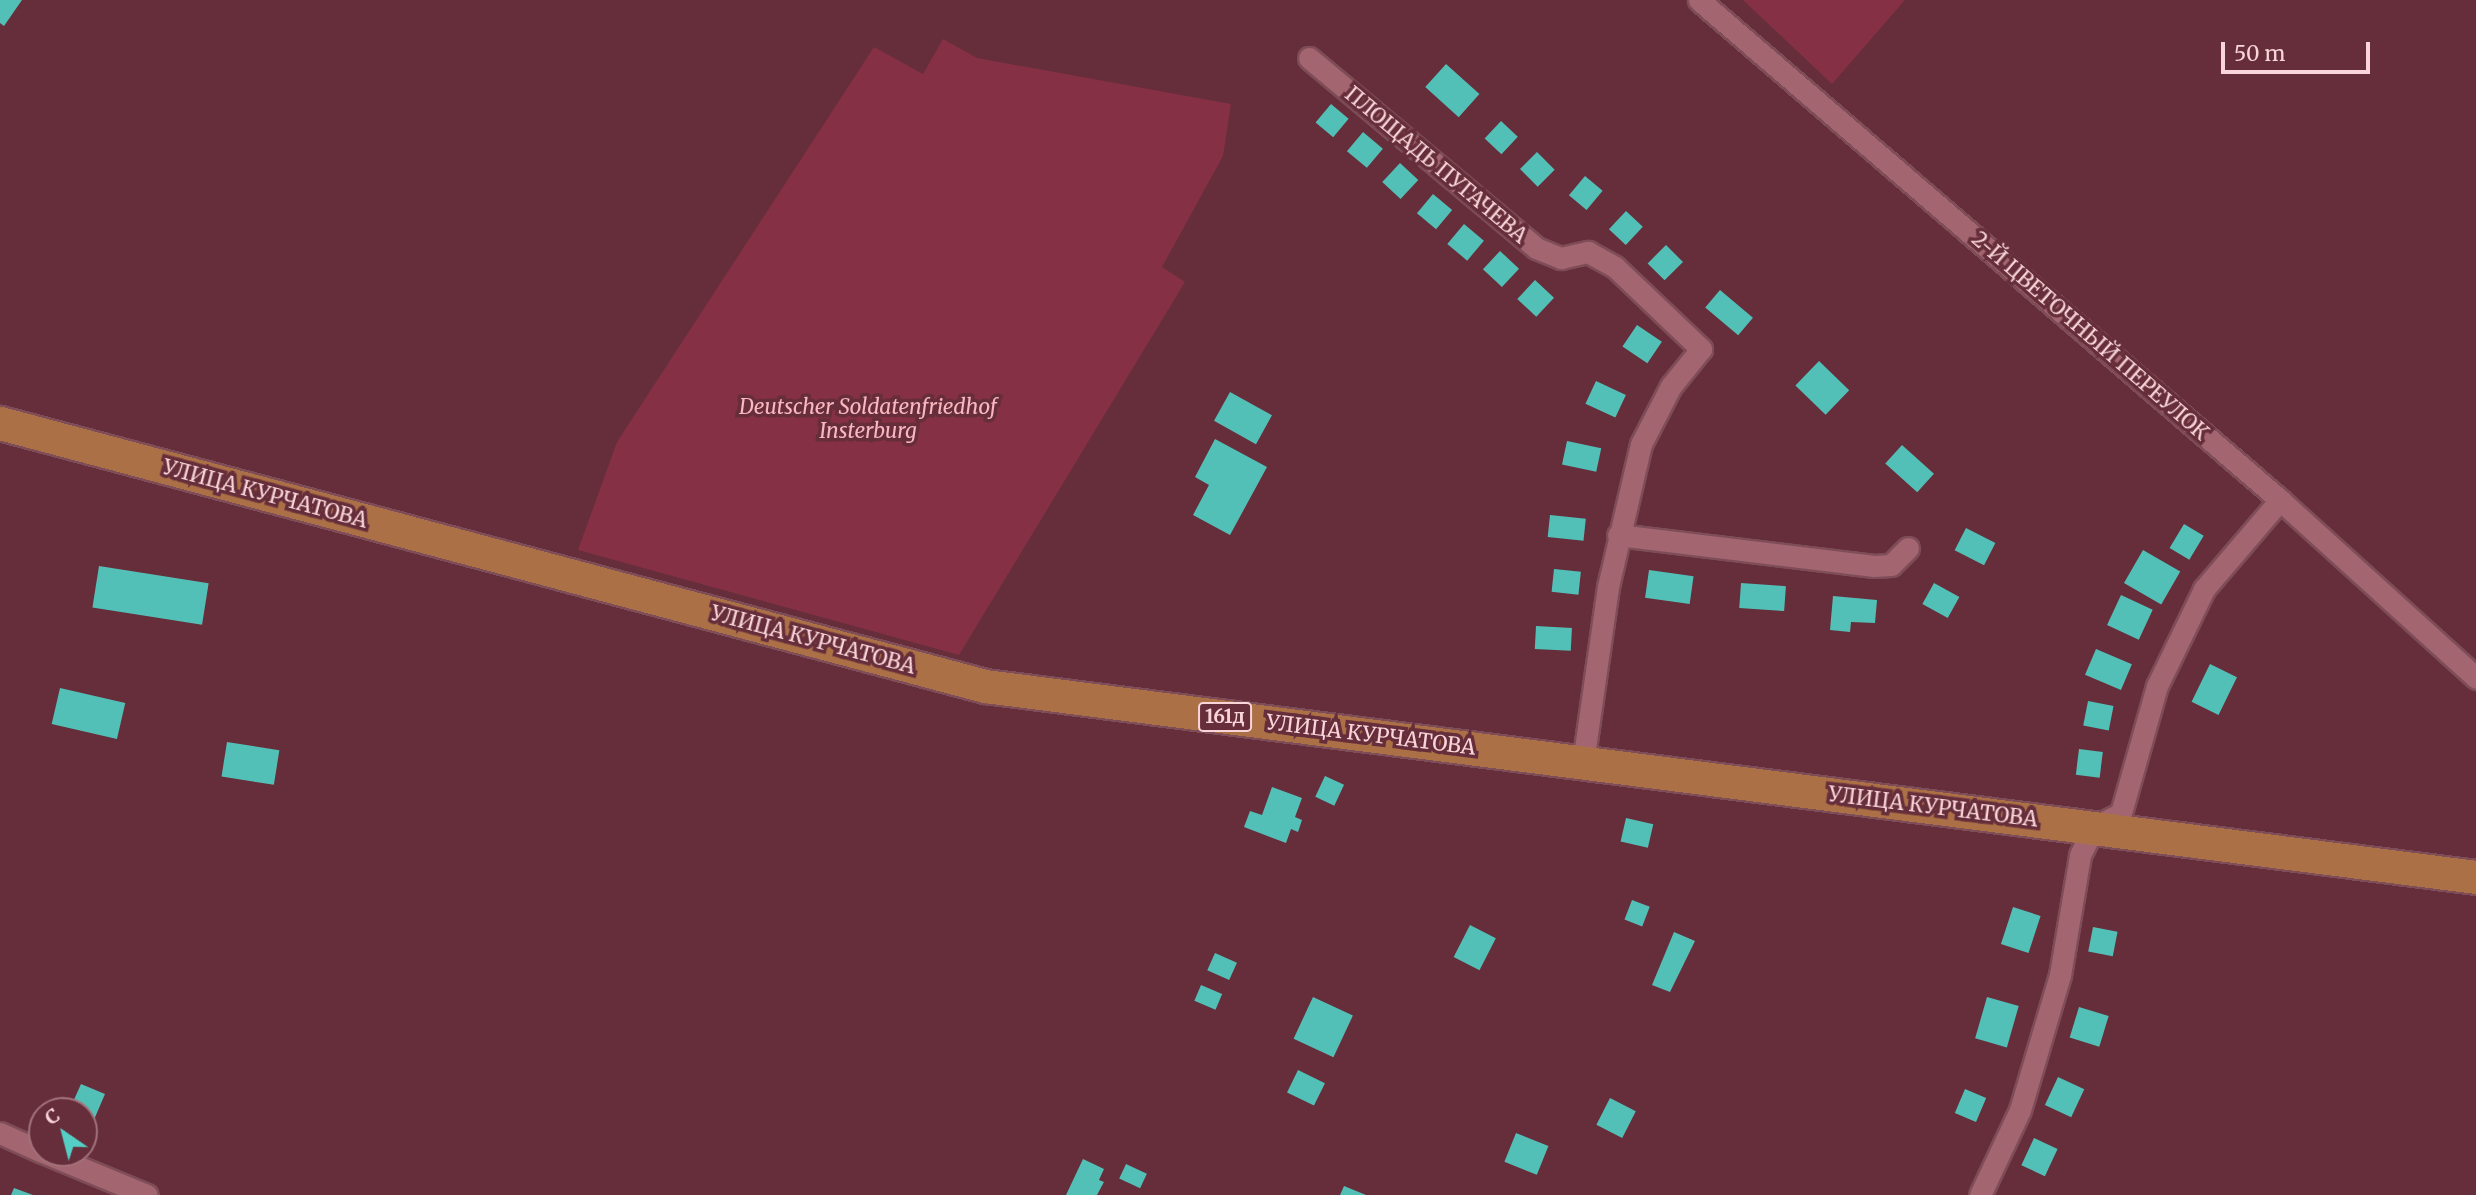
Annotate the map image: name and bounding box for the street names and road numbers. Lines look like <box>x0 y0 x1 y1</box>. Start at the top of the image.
street label: ПЛОЩАДЬ ПУГАЧЕВА <box>1340 81 1532 249</box>
street label: 2-Й ЦВЕТОЧНЫЙ ПЕРЕУЛОК <box>1967 226 2213 446</box>
street label: УЛИЦА КУРЧАТОВА <box>160 455 370 533</box>
street label: УЛИЦА КУРЧАТОВА <box>708 601 918 679</box>
road number: 161д <box>1197 702 1253 732</box>
street label: УЛИЦА КУРЧАТОВА <box>1265 710 1477 760</box>
street label: УЛИЦА КУРЧАТОВА <box>1827 782 2039 832</box>

